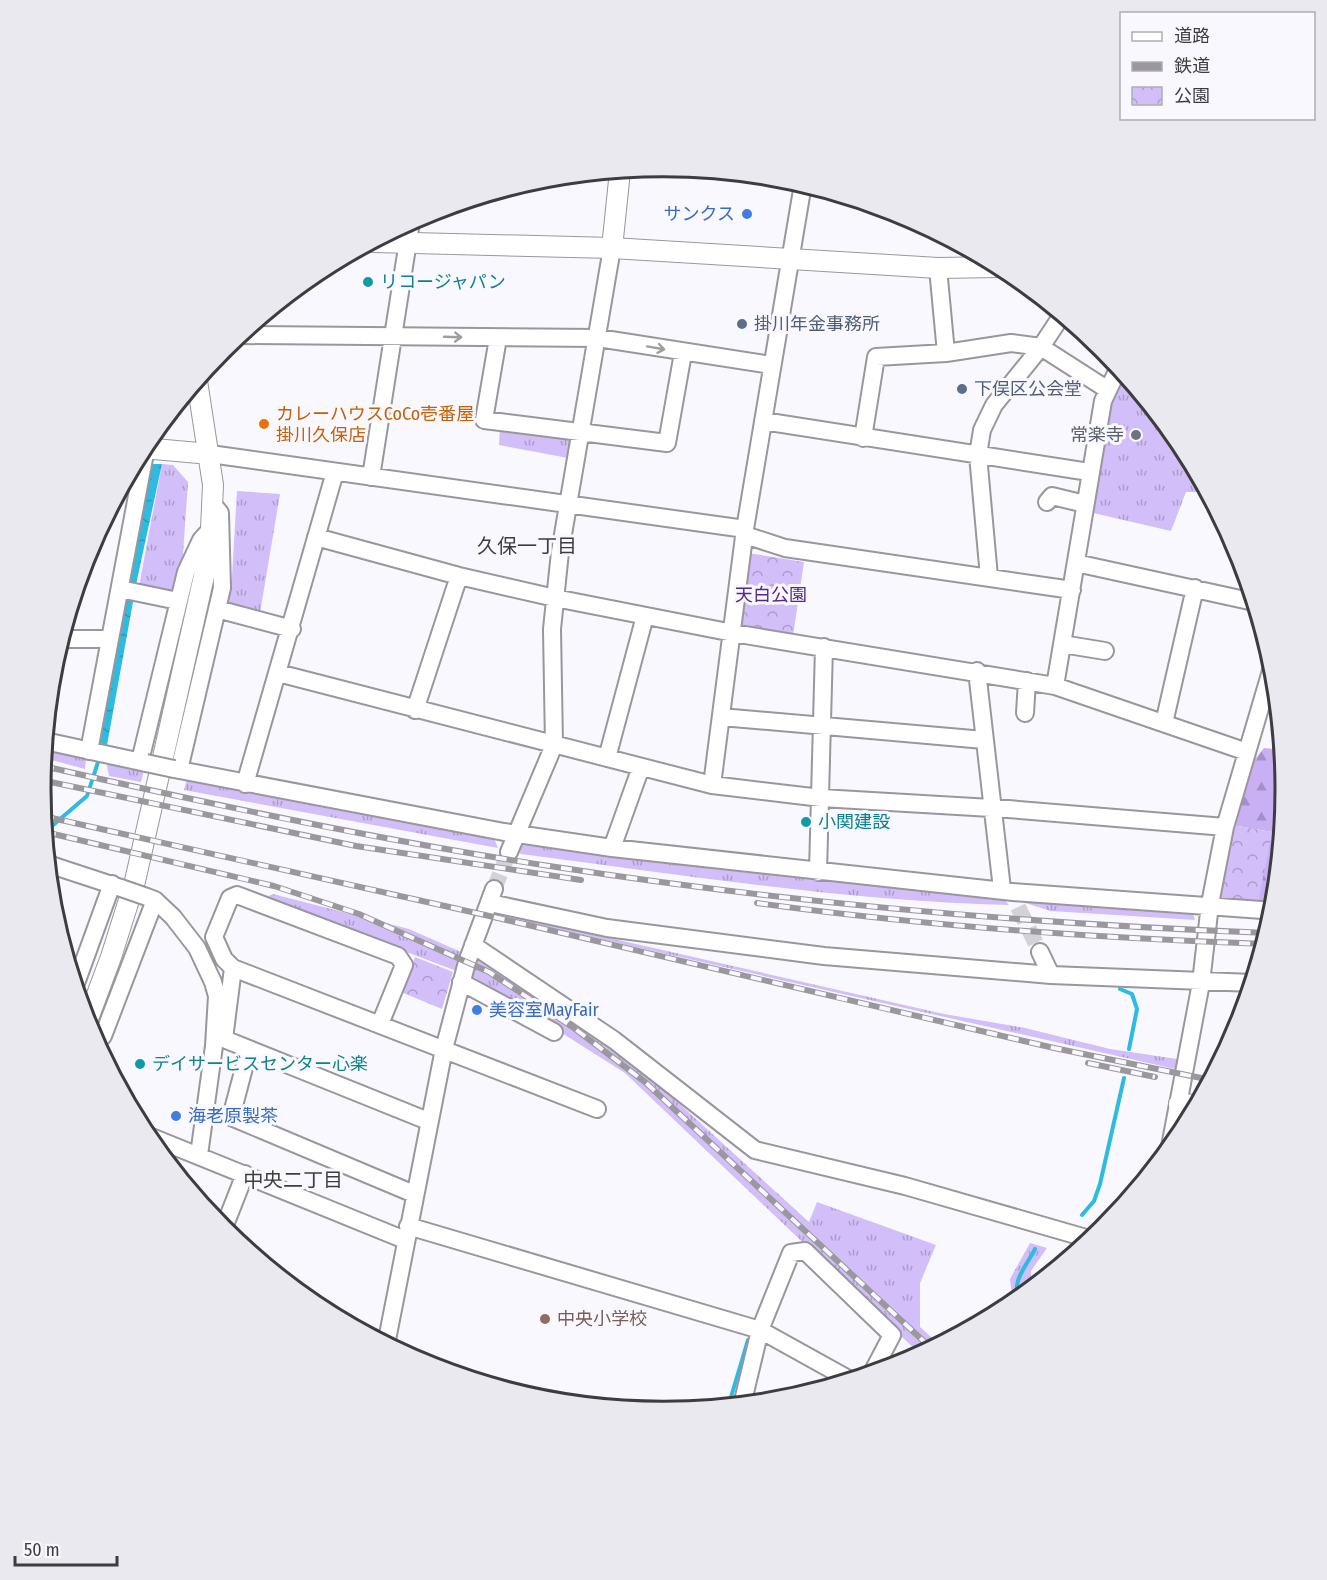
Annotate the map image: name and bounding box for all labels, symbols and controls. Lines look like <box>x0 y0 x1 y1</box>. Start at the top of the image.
legend <box>1120 12 1315 120</box>
text: 道路 <box>1174 25 1210 47</box>
text: 鉄道 <box>1174 55 1210 77</box>
text: 公園 <box>1174 85 1210 107</box>
place label: サンクス <box>664 203 735 225</box>
marker: サンクス <box>740 207 754 221</box>
place label: リコージャパン <box>380 271 506 293</box>
marker: リコージャパン <box>361 275 375 289</box>
place label: 掛川年金事務所 <box>754 313 880 335</box>
marker: 掛川年金事務所 <box>735 317 749 331</box>
one-way arrow <box>443 331 463 343</box>
one-way arrow <box>645 343 665 354</box>
place label: 下俣区公会堂 <box>974 378 1082 400</box>
marker: 下俣区公会堂 <box>955 382 969 396</box>
place label: カレーハウスCoCo壱番屋 掛川久保店 <box>276 403 474 446</box>
marker: カレーハウスCoCo壱番屋 掛川久保店 <box>257 417 271 431</box>
place label: 常楽寺 <box>1070 424 1124 446</box>
marker: 常楽寺 <box>1129 428 1143 442</box>
district label: 久保一丁目 <box>477 534 577 558</box>
park label: 天白公園 <box>735 584 807 606</box>
place label: 小関建設 <box>818 811 890 833</box>
marker: 小関建設 <box>799 815 813 829</box>
place label: 美容室MayFair <box>489 999 600 1021</box>
marker: 美容室MayFair <box>470 1003 484 1017</box>
place label: デイサービスセンター心楽 <box>152 1053 368 1075</box>
marker: デイサービスセンター心楽 <box>133 1057 147 1071</box>
place label: 海老原製茶 <box>188 1105 278 1127</box>
marker: 海老原製茶 <box>169 1109 183 1123</box>
district label: 中央二丁目 <box>243 1168 343 1192</box>
place label: 中央小学校 <box>557 1308 647 1330</box>
marker: 中央小学校 <box>538 1312 552 1326</box>
scale bar <box>15 1529 117 1567</box>
text: 50 m <box>24 1539 60 1561</box>

